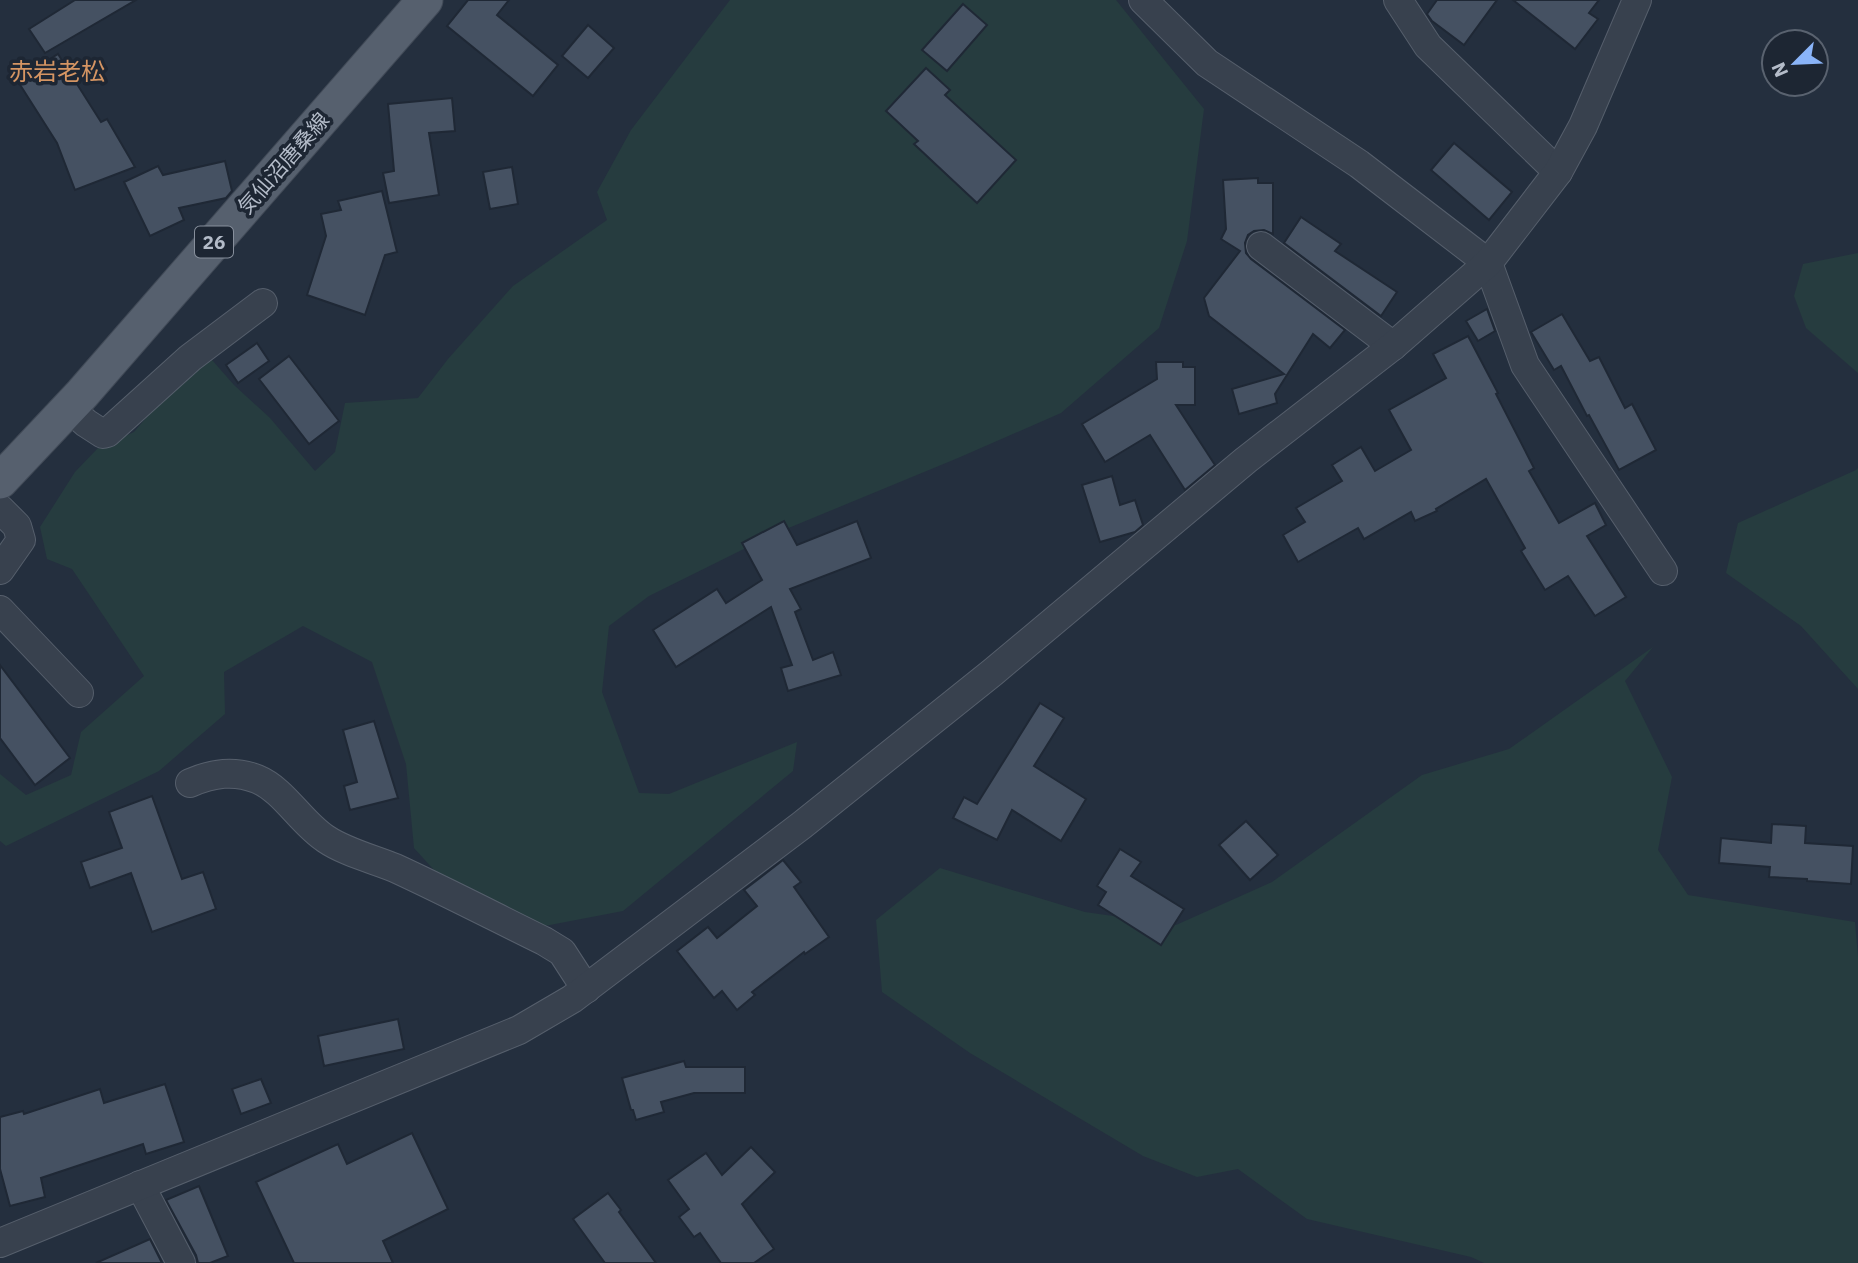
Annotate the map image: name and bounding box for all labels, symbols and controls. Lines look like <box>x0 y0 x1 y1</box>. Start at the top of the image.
north arrow <box>1760 28 1830 98</box>
district label: 赤岩老松 <box>9 55 105 87</box>
text: N <box>1766 59 1793 81</box>
street label: 気仙沼唐桑線 <box>231 106 335 220</box>
road number: 26 <box>195 226 233 258</box>

